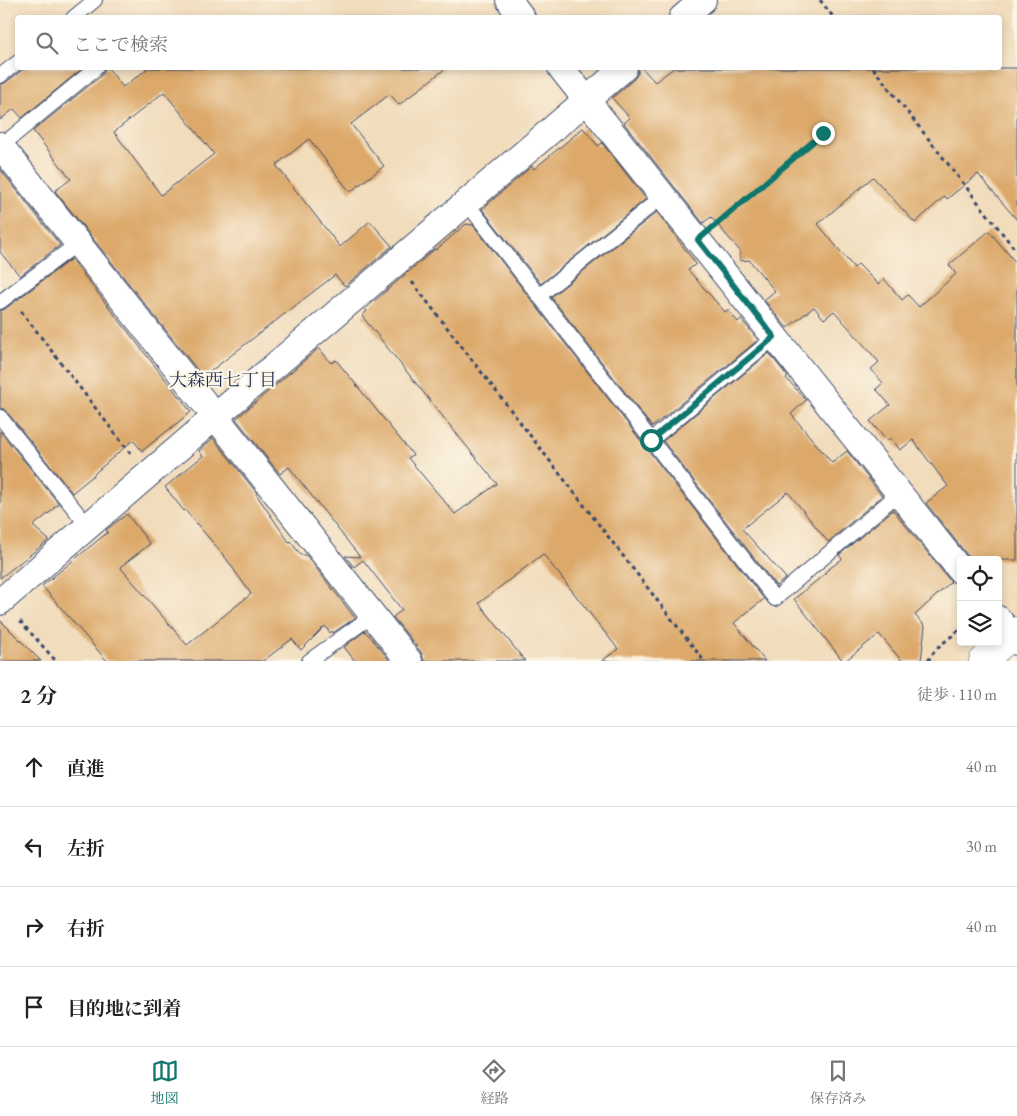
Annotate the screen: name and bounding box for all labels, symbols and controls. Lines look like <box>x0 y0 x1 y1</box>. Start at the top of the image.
search box <box>15 15 1002 70</box>
icon: search <box>33 29 61 57</box>
text: ここで検索 <box>73 32 168 57</box>
route end <box>812 122 835 145</box>
district label: 大森西七丁目 <box>169 368 277 391</box>
route start <box>640 429 663 452</box>
map controls <box>957 556 1002 646</box>
button: locate <box>957 556 1002 601</box>
button: layers <box>957 601 1002 646</box>
text: 2 分 <box>20 682 57 709</box>
text: 徒歩 · 110 m <box>917 684 997 705</box>
icon: ahead <box>20 753 48 781</box>
text: 直進 <box>67 756 105 781</box>
text: 40 m <box>966 756 997 777</box>
icon: left <box>20 833 48 861</box>
text: 左折 <box>67 836 105 861</box>
text: 30 m <box>966 836 997 857</box>
icon: right <box>20 913 48 941</box>
text: 右折 <box>67 916 105 941</box>
text: 40 m <box>966 916 997 937</box>
icon: arrive <box>20 993 48 1021</box>
text: 目的地に到着 <box>67 996 181 1021</box>
tab: 地図 <box>151 1057 179 1107</box>
tab: 経路 <box>480 1057 508 1107</box>
tab: 保存済み <box>810 1057 866 1107</box>

